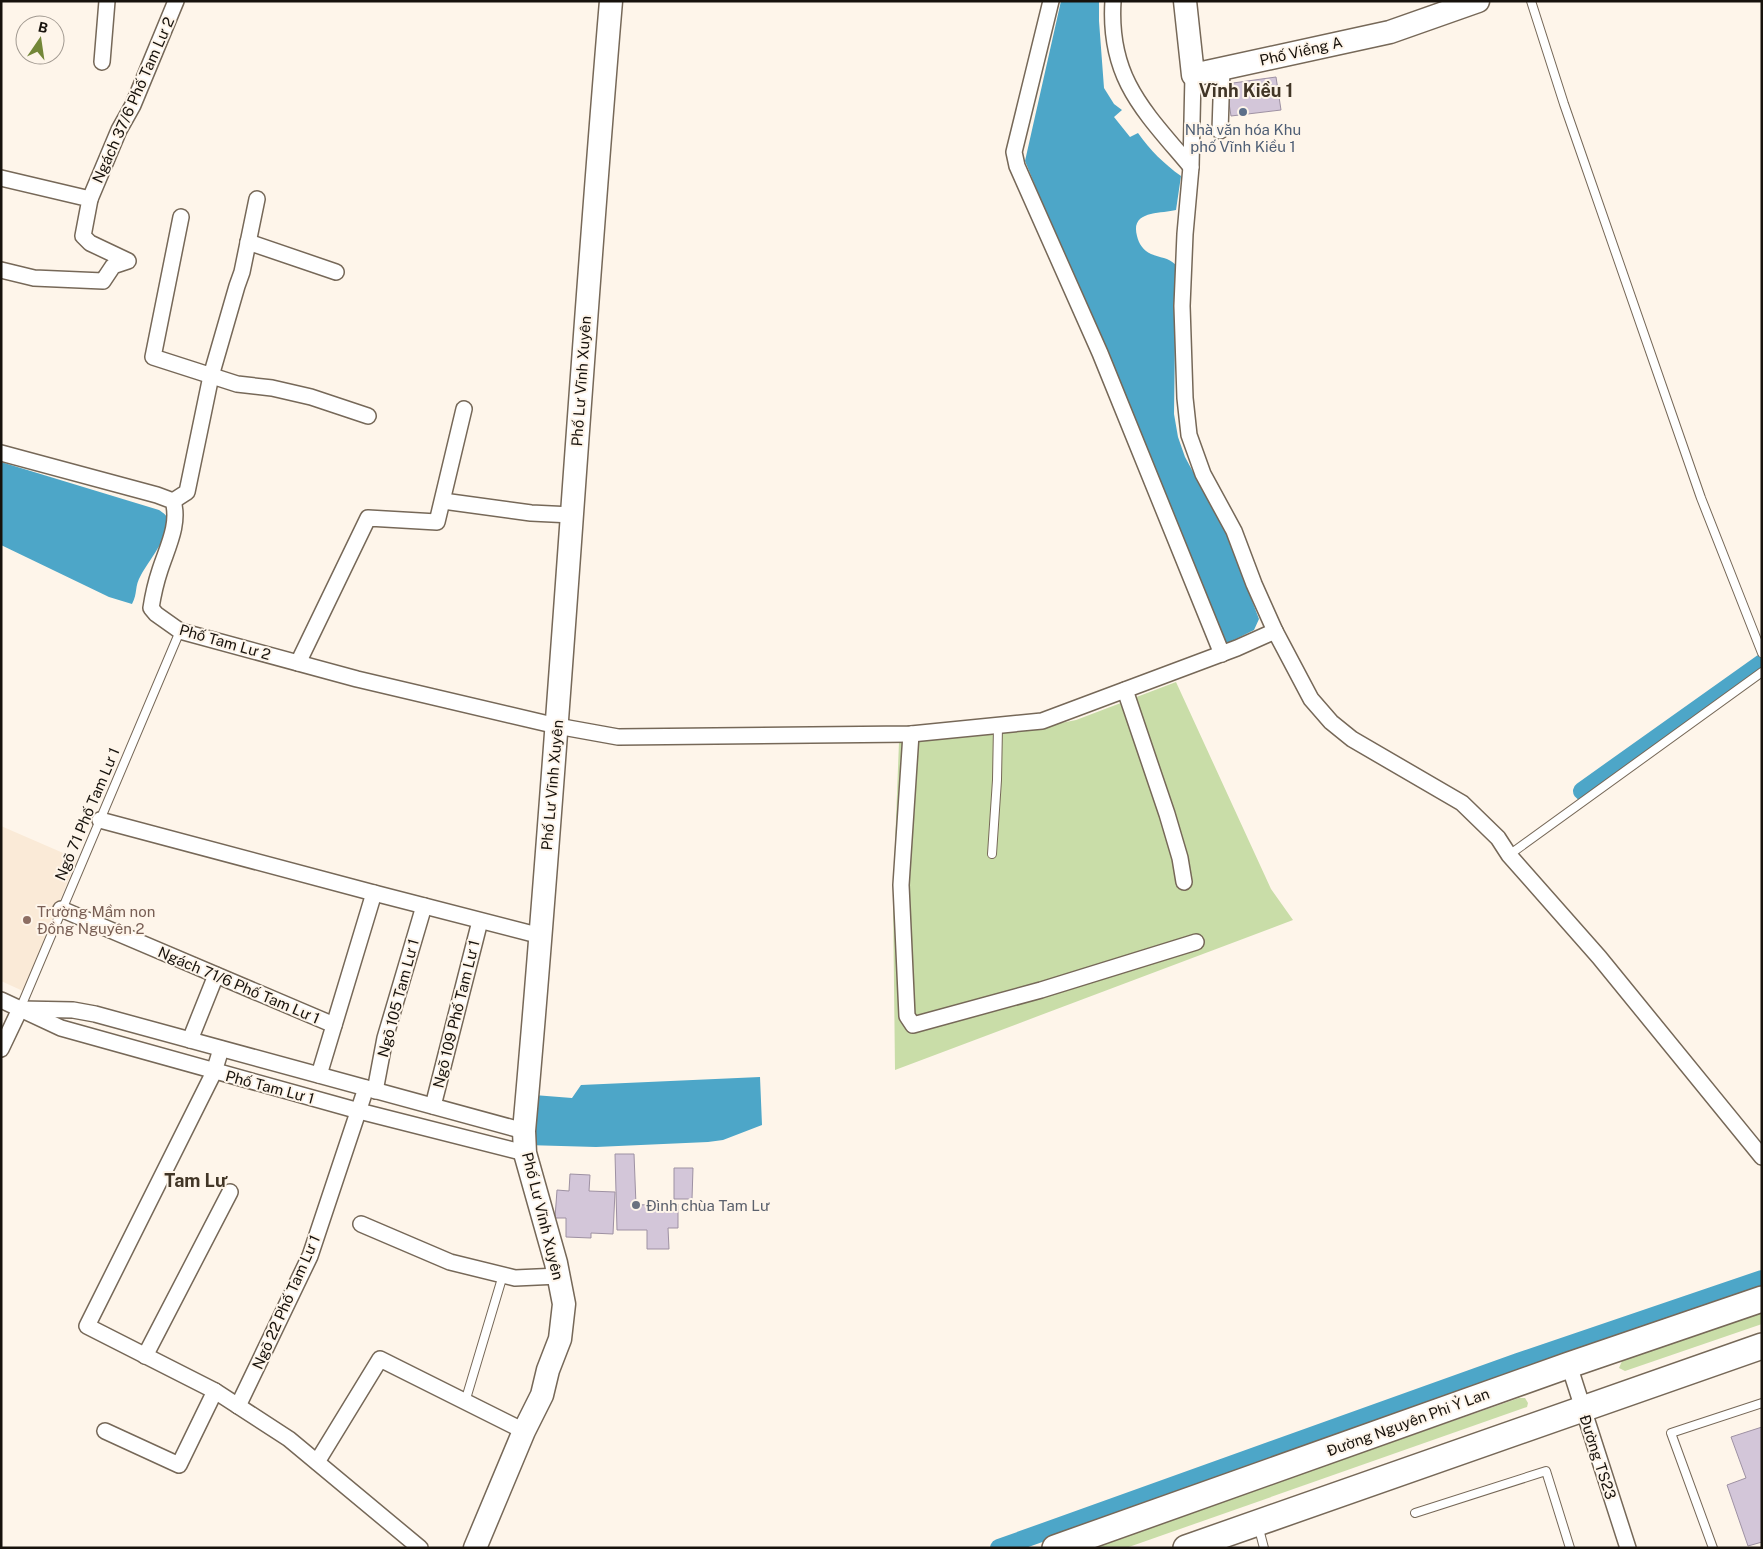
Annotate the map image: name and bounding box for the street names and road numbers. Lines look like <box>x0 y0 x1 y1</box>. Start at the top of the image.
street label: Ngách 37/6 Phố Tam Lư 2 <box>89 14 177 185</box>
street label: Phố Viềng A <box>1258 33 1344 69</box>
street label: Phố Lư Vĩnh Xuyên <box>568 315 594 447</box>
street label: Phố Tam Lư 2 <box>177 621 273 663</box>
street label: Phố Lư Vĩnh Xuyên <box>538 719 566 851</box>
street label: Ngõ 71 Phố Tam Lư 1 <box>51 745 123 883</box>
street label: Ngõ 105 Tam Lư 1 <box>374 937 422 1059</box>
street label: Ngõ 109 Phố Tam Lư 1 <box>429 938 483 1090</box>
street label: Ngách 71/6 Phố Tam Lư 1 <box>156 943 322 1027</box>
street label: Phố Tam Lư 1 <box>224 1067 316 1107</box>
street label: Phố Lư Vĩnh Xuyên <box>519 1150 567 1282</box>
street label: Ngõ 22 Phố Tam Lư 1 <box>249 1232 323 1372</box>
street label: Đường Nguyên Phi Ỷ Lan <box>1324 1384 1492 1459</box>
street label: Đường TS23 <box>1576 1412 1620 1502</box>

